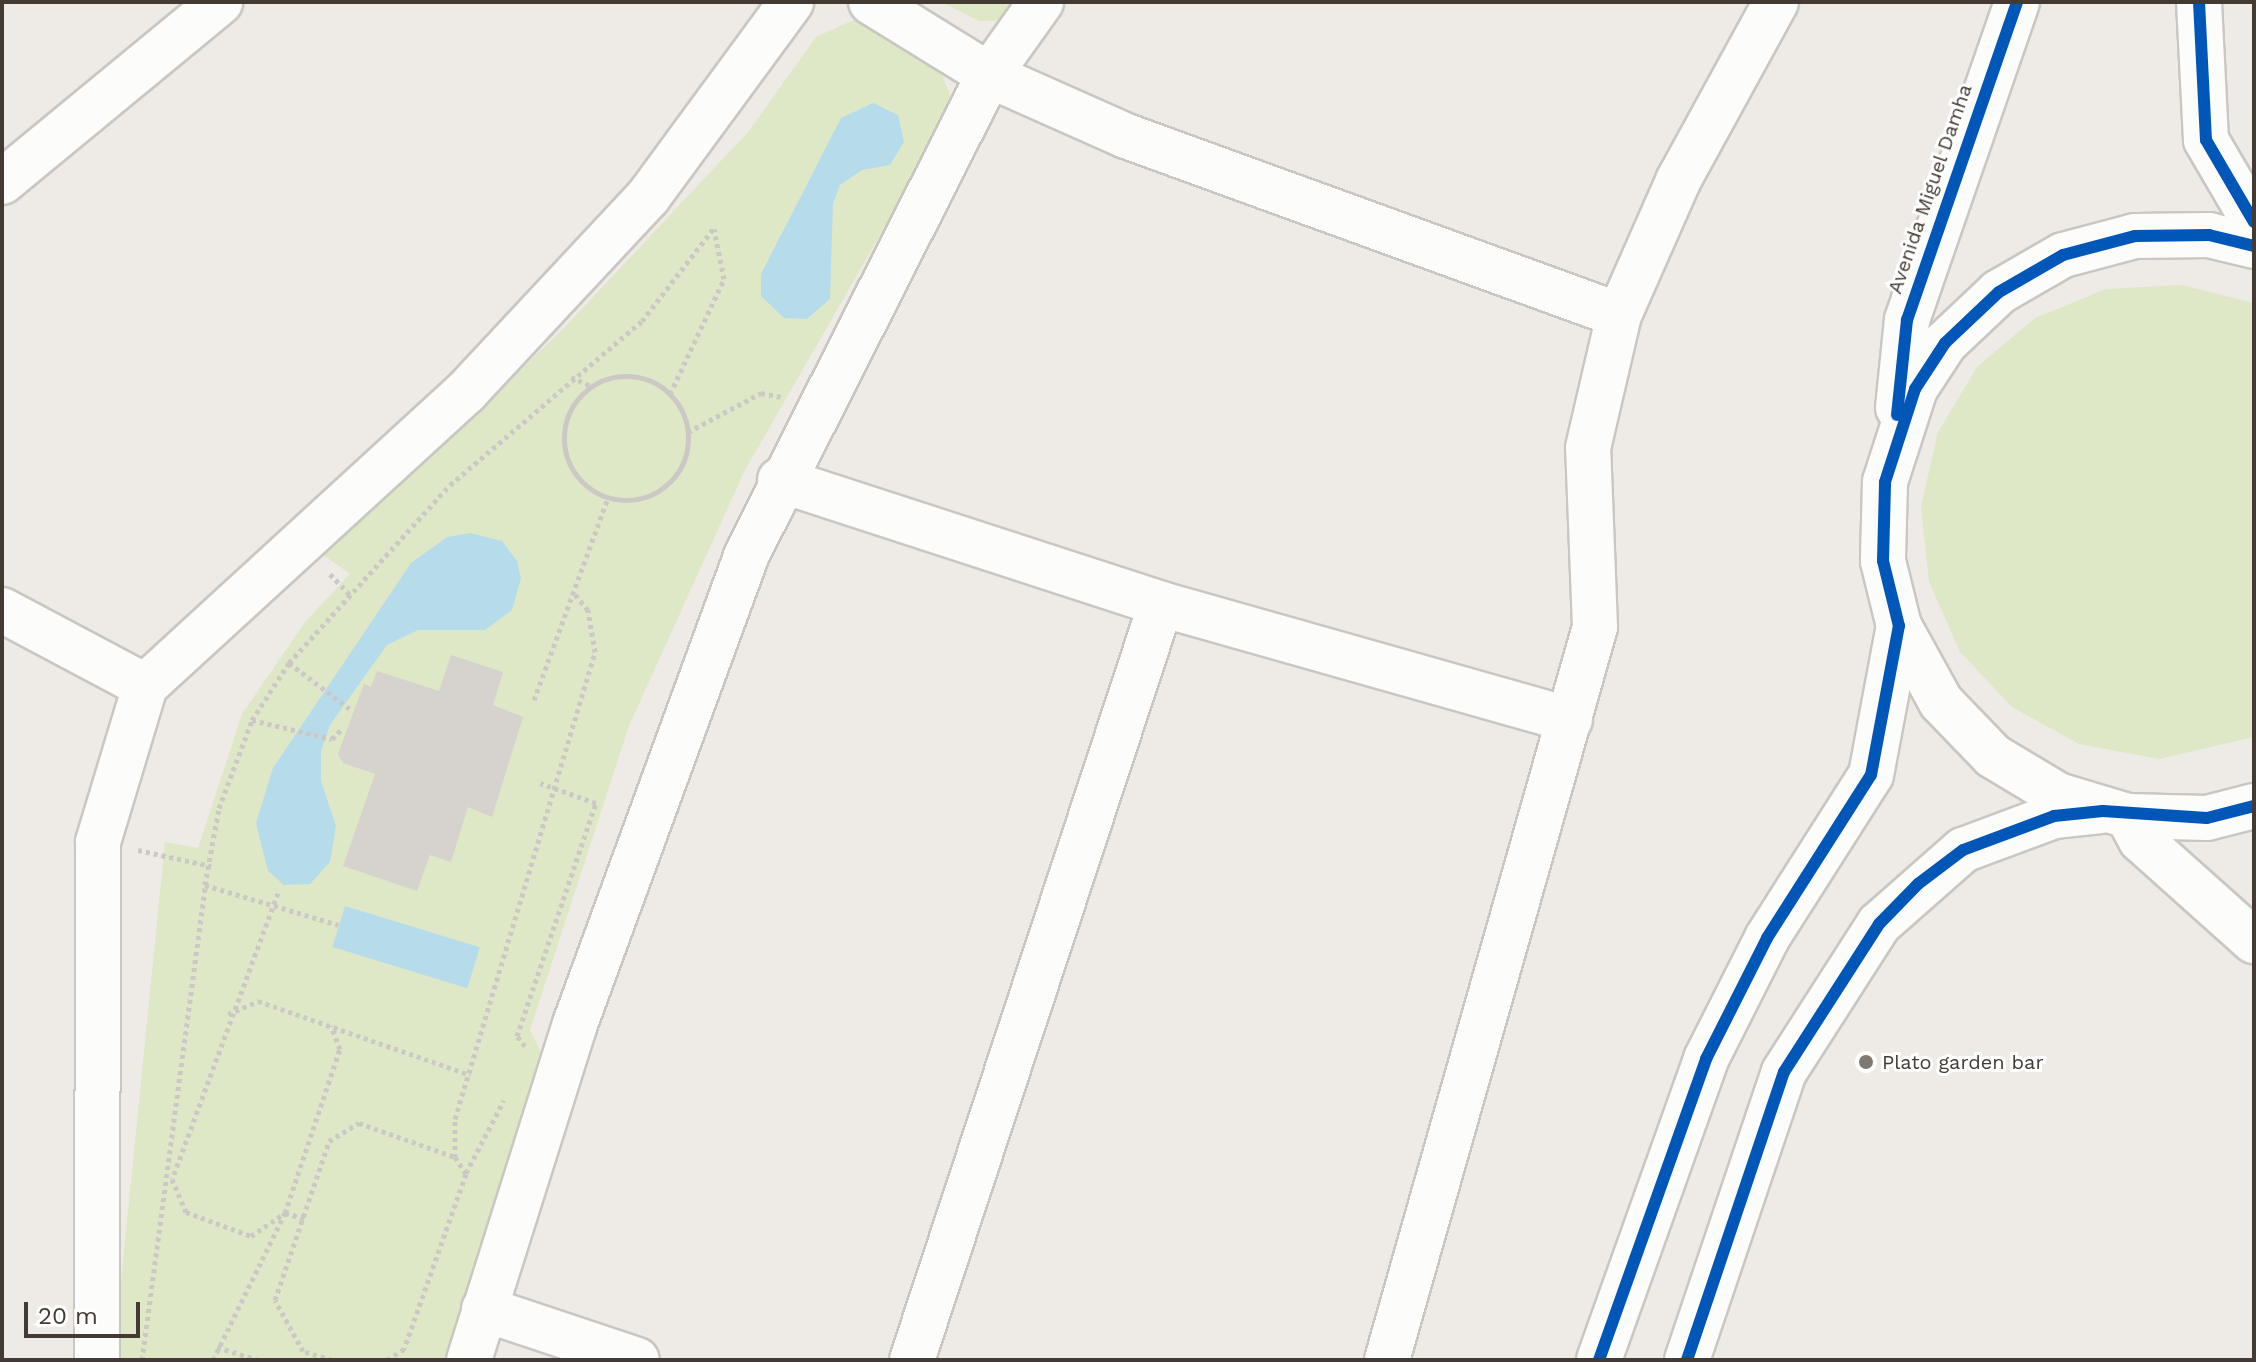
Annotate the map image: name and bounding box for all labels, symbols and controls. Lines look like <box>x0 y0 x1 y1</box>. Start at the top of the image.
street label: Avenida Miguel Damha <box>1883 81 1977 297</box>
place label: Plato garden bar <box>1882 1050 2044 1074</box>
marker: Plato garden bar <box>1857 1053 1875 1071</box>
scale bar <box>28 1286 144 1336</box>
text: 20 m <box>38 1302 98 1330</box>

